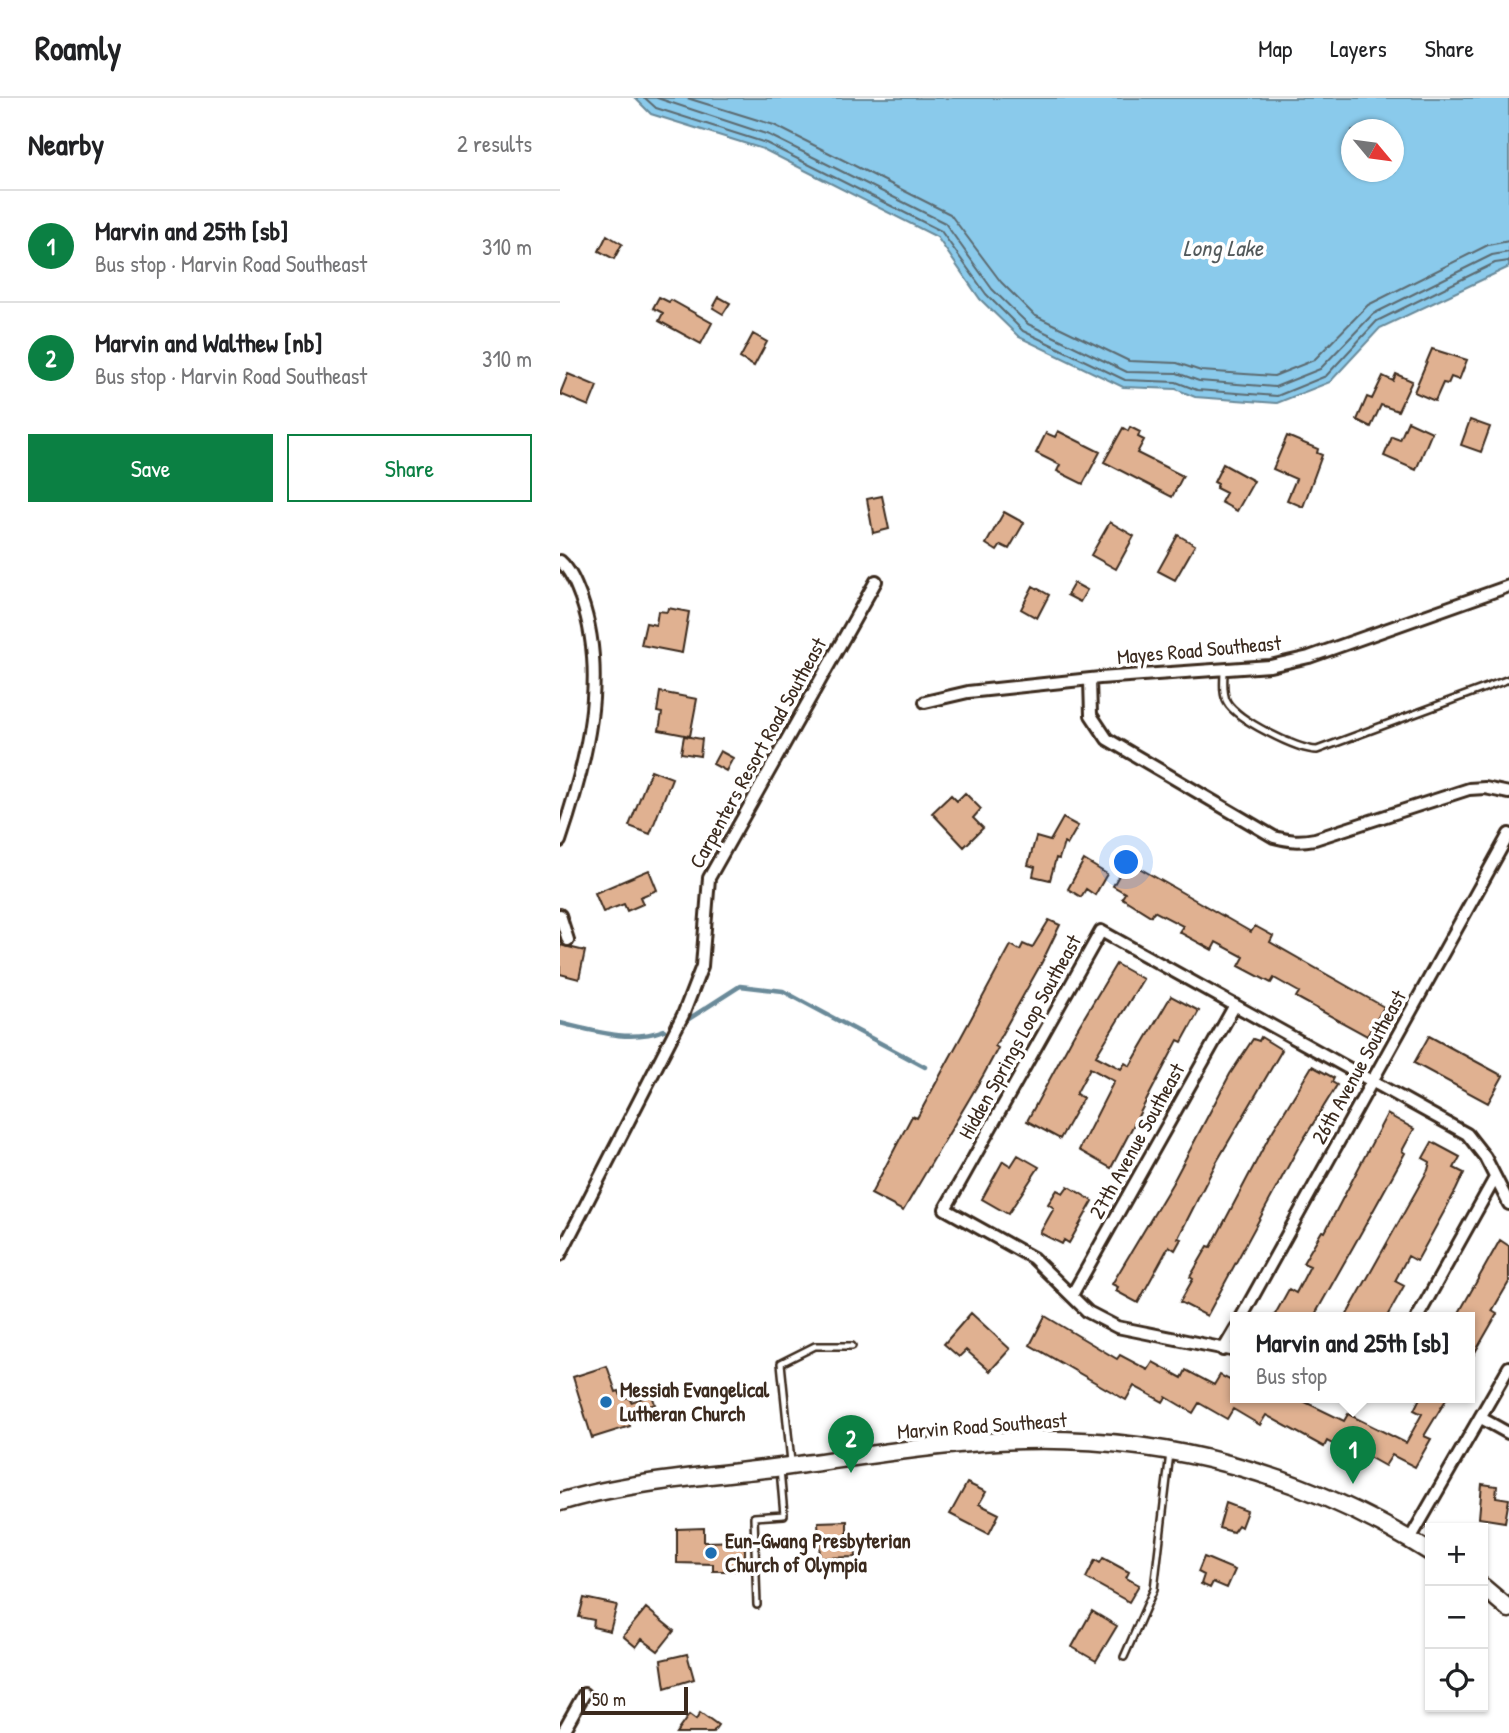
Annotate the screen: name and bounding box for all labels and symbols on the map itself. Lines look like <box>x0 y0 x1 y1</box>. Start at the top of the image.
north arrow <box>1341 119 1404 182</box>
water label: Long Lake <box>1183 232 1264 264</box>
street label: Mayes Road Southeast <box>1116 628 1283 671</box>
street label: Carpenters Resort Road Southeast <box>682 632 834 873</box>
your location <box>1109 845 1143 879</box>
street label: Hidden Springs Loop Southeast <box>951 929 1088 1144</box>
street label: 26th Avenue Southeast <box>1304 984 1413 1149</box>
street label: 27th Avenue Southeast <box>1082 1057 1192 1224</box>
place label: Messiah Evangelical Lutheran Church <box>620 1375 769 1428</box>
marker: Messiah Evangelical Lutheran Church <box>598 1394 614 1410</box>
street label: Marvin Road Southeast <box>896 1405 1069 1446</box>
pin: 2 <box>828 1415 874 1473</box>
pin: 1 <box>1330 1426 1376 1484</box>
place label: Eun-Gwang Presbyterian Church of Olympia <box>725 1526 911 1580</box>
marker: Eun-Gwang Presbyterian Church of Olympia <box>703 1545 719 1561</box>
scale bar <box>581 1684 688 1716</box>

